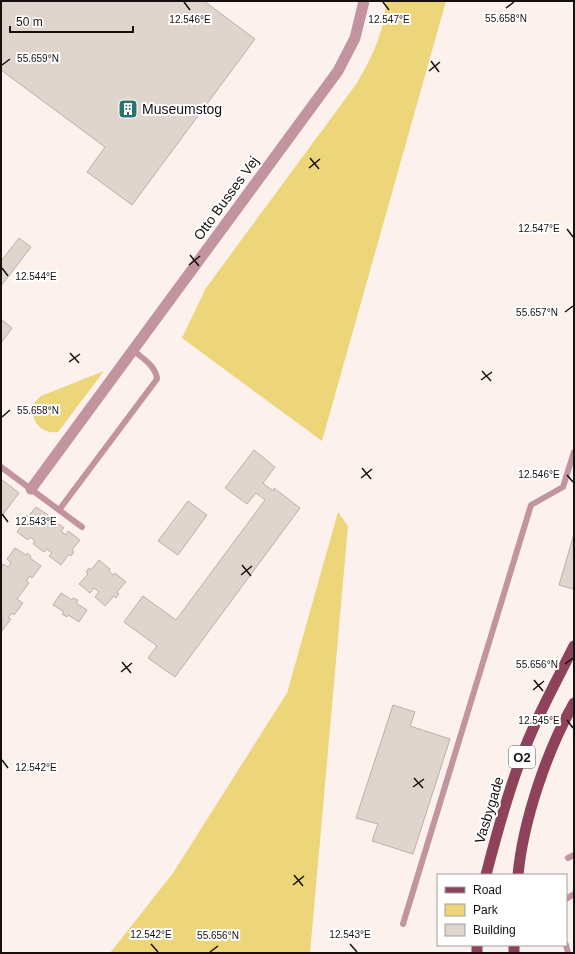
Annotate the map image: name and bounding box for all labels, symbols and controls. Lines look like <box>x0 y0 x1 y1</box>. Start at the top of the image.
scale bar <box>10 8 133 34</box>
text: 55.658°N <box>485 13 527 24</box>
text: 12.546°E <box>169 14 211 25</box>
text: 12.547°E <box>368 14 410 25</box>
text: 50 m <box>16 15 43 29</box>
text: 55.659°N <box>17 53 59 64</box>
building icon: Museumstog <box>117 98 139 120</box>
place label: Museumstog <box>142 101 222 117</box>
street label: Otto Busses Vej <box>190 153 262 243</box>
text: 12.547°E <box>518 223 560 234</box>
text: 12.544°E <box>15 271 57 282</box>
text: 55.657°N <box>516 307 558 318</box>
text: 55.658°N <box>17 405 59 416</box>
text: 12.546°E <box>518 469 560 480</box>
text: 12.543°E <box>15 516 57 527</box>
text: 55.656°N <box>516 659 558 670</box>
text: 12.545°E <box>518 715 560 726</box>
road number: O2 <box>509 746 535 768</box>
text: 12.542°E <box>15 762 57 773</box>
street label: Vasbygade <box>471 774 507 845</box>
legend <box>437 874 567 946</box>
text: Road <box>473 883 502 897</box>
text: Park <box>473 903 499 917</box>
text: Building <box>473 923 516 937</box>
text: 12.542°E <box>130 929 172 940</box>
text: 12.543°E <box>329 929 371 940</box>
text: 55.656°N <box>197 930 239 941</box>

